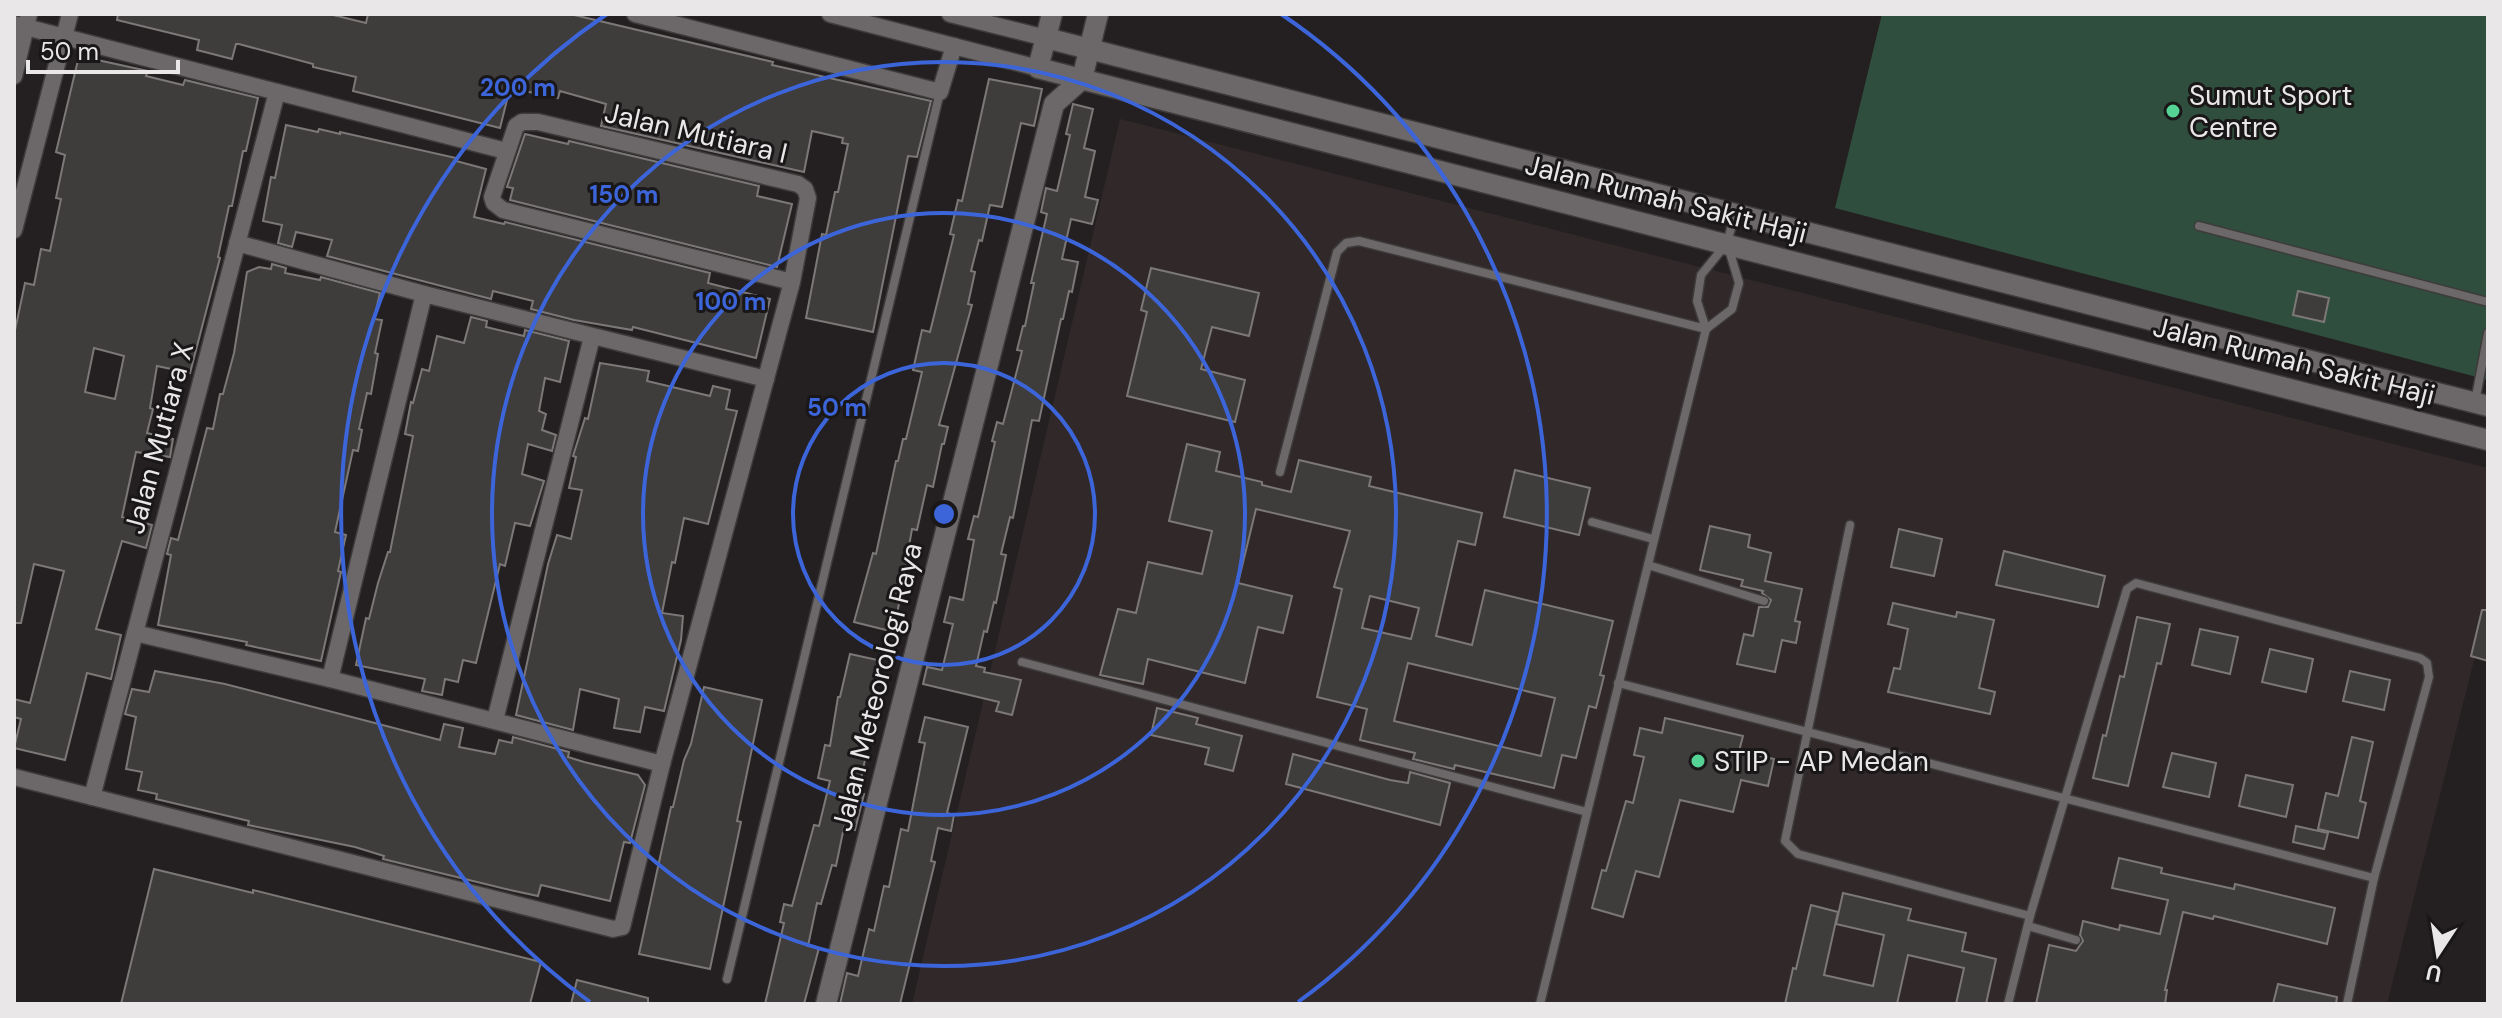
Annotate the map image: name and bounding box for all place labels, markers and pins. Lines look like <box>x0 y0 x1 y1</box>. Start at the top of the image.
place label: Sumut Sport Centre <box>2189 77 2352 146</box>
marker: Sumut Sport Centre <box>2164 102 2182 120</box>
centre of rings <box>930 500 958 528</box>
place label: STIP - AP Medan <box>1714 743 1929 780</box>
marker: STIP - AP Medan <box>1689 752 1707 770</box>

